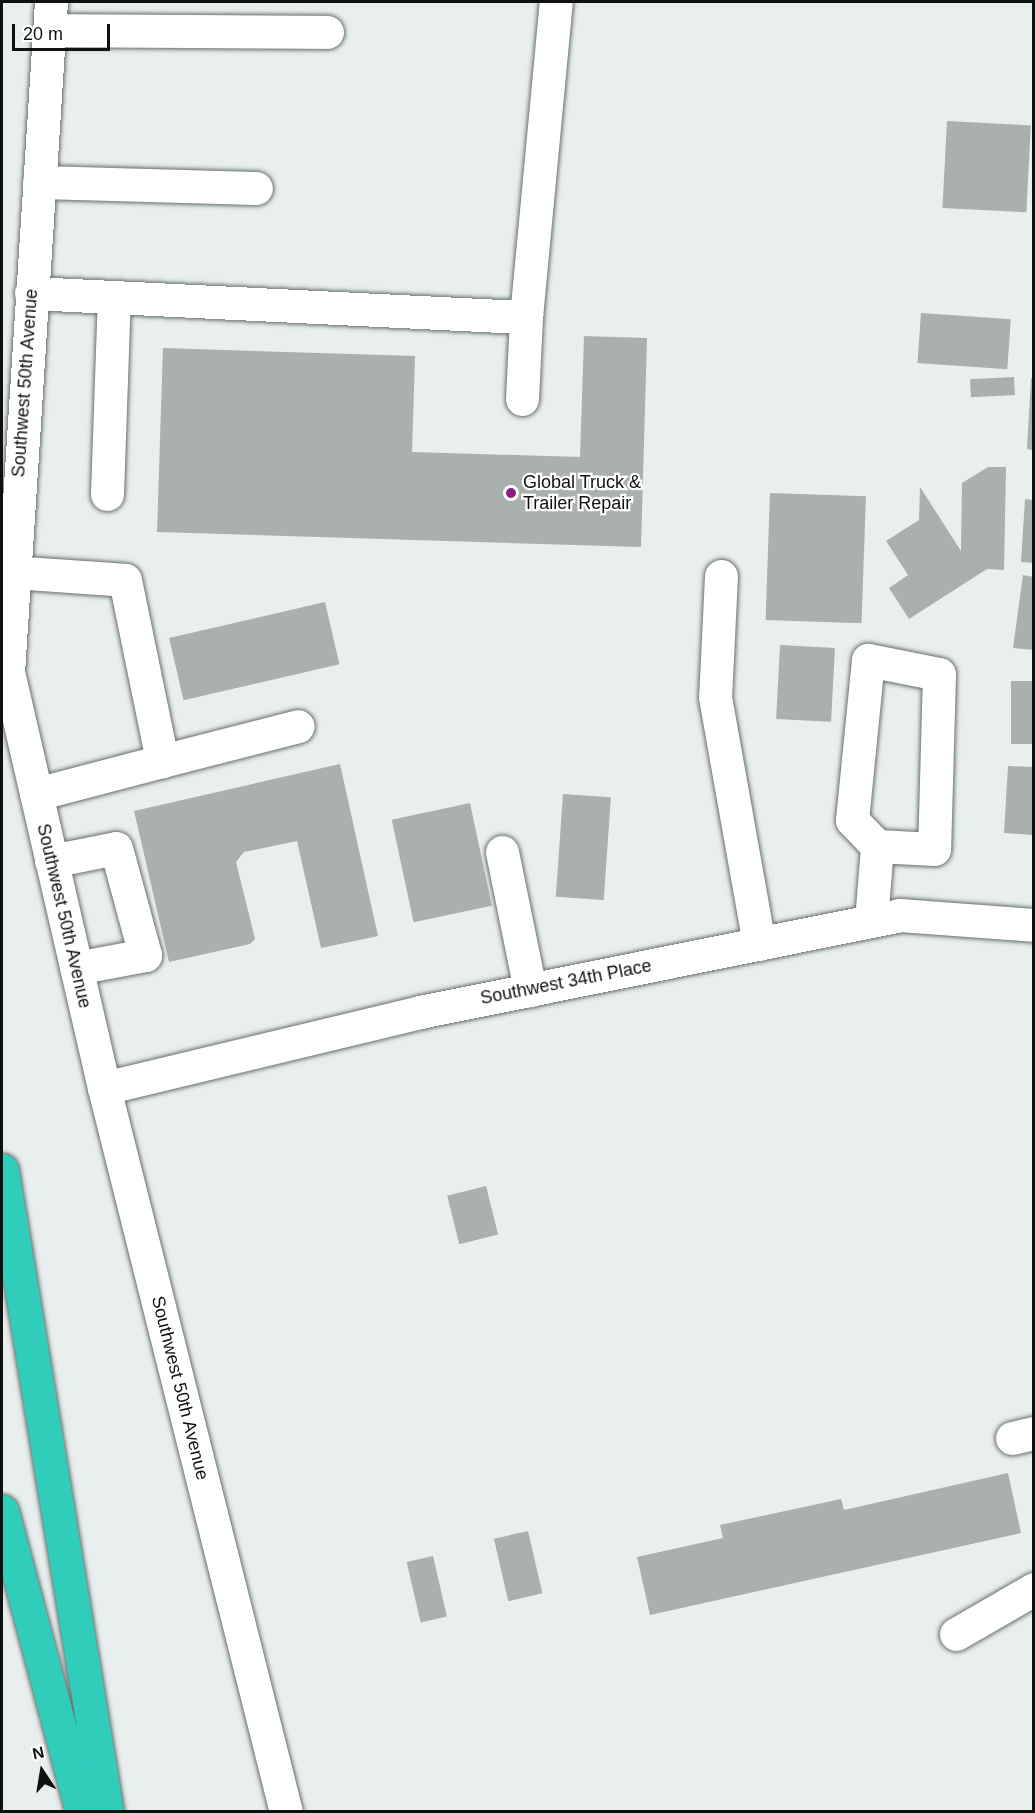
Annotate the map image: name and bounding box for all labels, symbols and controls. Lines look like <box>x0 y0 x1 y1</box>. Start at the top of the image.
scale bar <box>15 12 112 50</box>
text: 20 m <box>23 24 63 44</box>
street label: Southwest 50th Avenue <box>8 288 42 478</box>
place label: Global Truck & Trailer Repair <box>523 472 641 514</box>
marker: Global Truck & Trailer Repair <box>504 486 518 500</box>
street label: Southwest 50th Avenue <box>32 821 96 1011</box>
street label: Southwest 34th Place <box>478 955 654 1009</box>
street label: Southwest 50th Avenue <box>147 1293 213 1483</box>
north arrow <box>12 1741 72 1801</box>
text: N <box>31 1743 46 1762</box>

